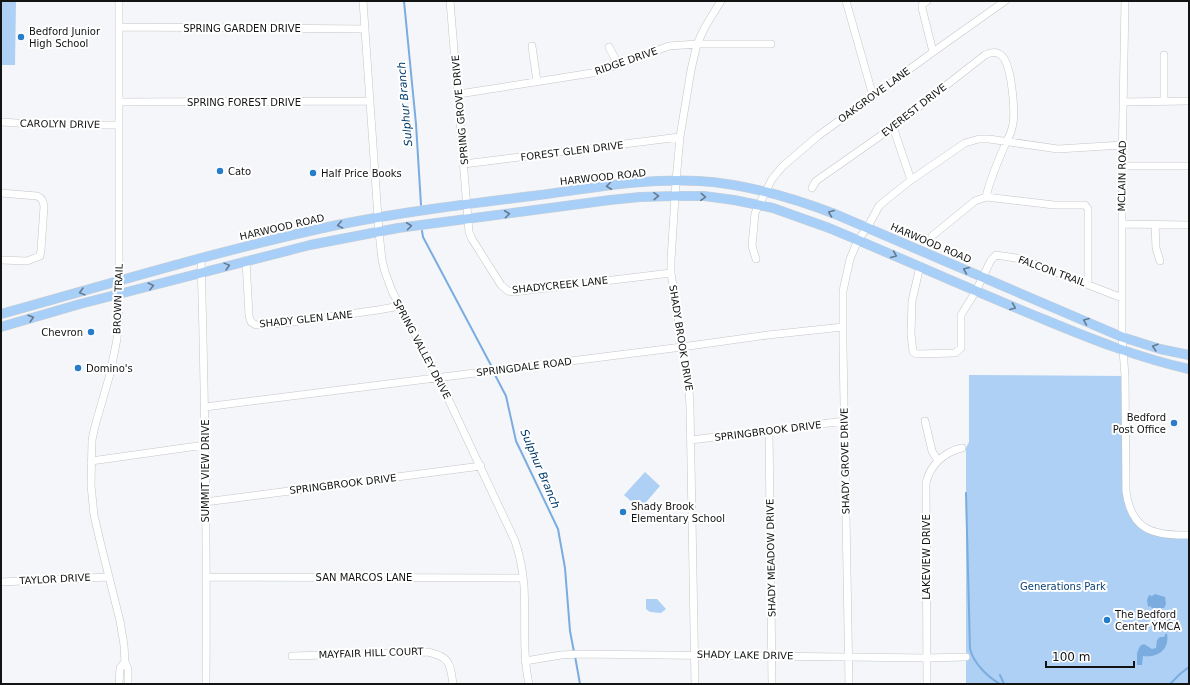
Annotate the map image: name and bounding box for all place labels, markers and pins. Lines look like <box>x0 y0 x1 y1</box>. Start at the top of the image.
place label: Bedford Junior High School <box>29 26 101 49</box>
marker: Bedford Junior High School <box>16 32 26 42</box>
marker: Cato <box>215 166 225 176</box>
place label: Cato <box>228 166 251 177</box>
marker: Half Price Books <box>308 168 318 178</box>
place label: Half Price Books <box>321 168 402 179</box>
place label: Chevron <box>41 327 83 338</box>
marker: Chevron <box>86 327 96 337</box>
marker: Domino's <box>73 363 83 373</box>
place label: Domino's <box>86 363 133 374</box>
place label: Bedford Post Office <box>1113 412 1166 435</box>
marker: Bedford Post Office <box>1169 418 1179 428</box>
place label: Shady Brook Elementary School <box>631 501 725 524</box>
marker: Shady Brook Elementary School <box>618 507 628 517</box>
place label: The Bedford Center YMCA <box>1114 609 1181 632</box>
marker: The Bedford Center YMCA <box>1102 615 1112 625</box>

